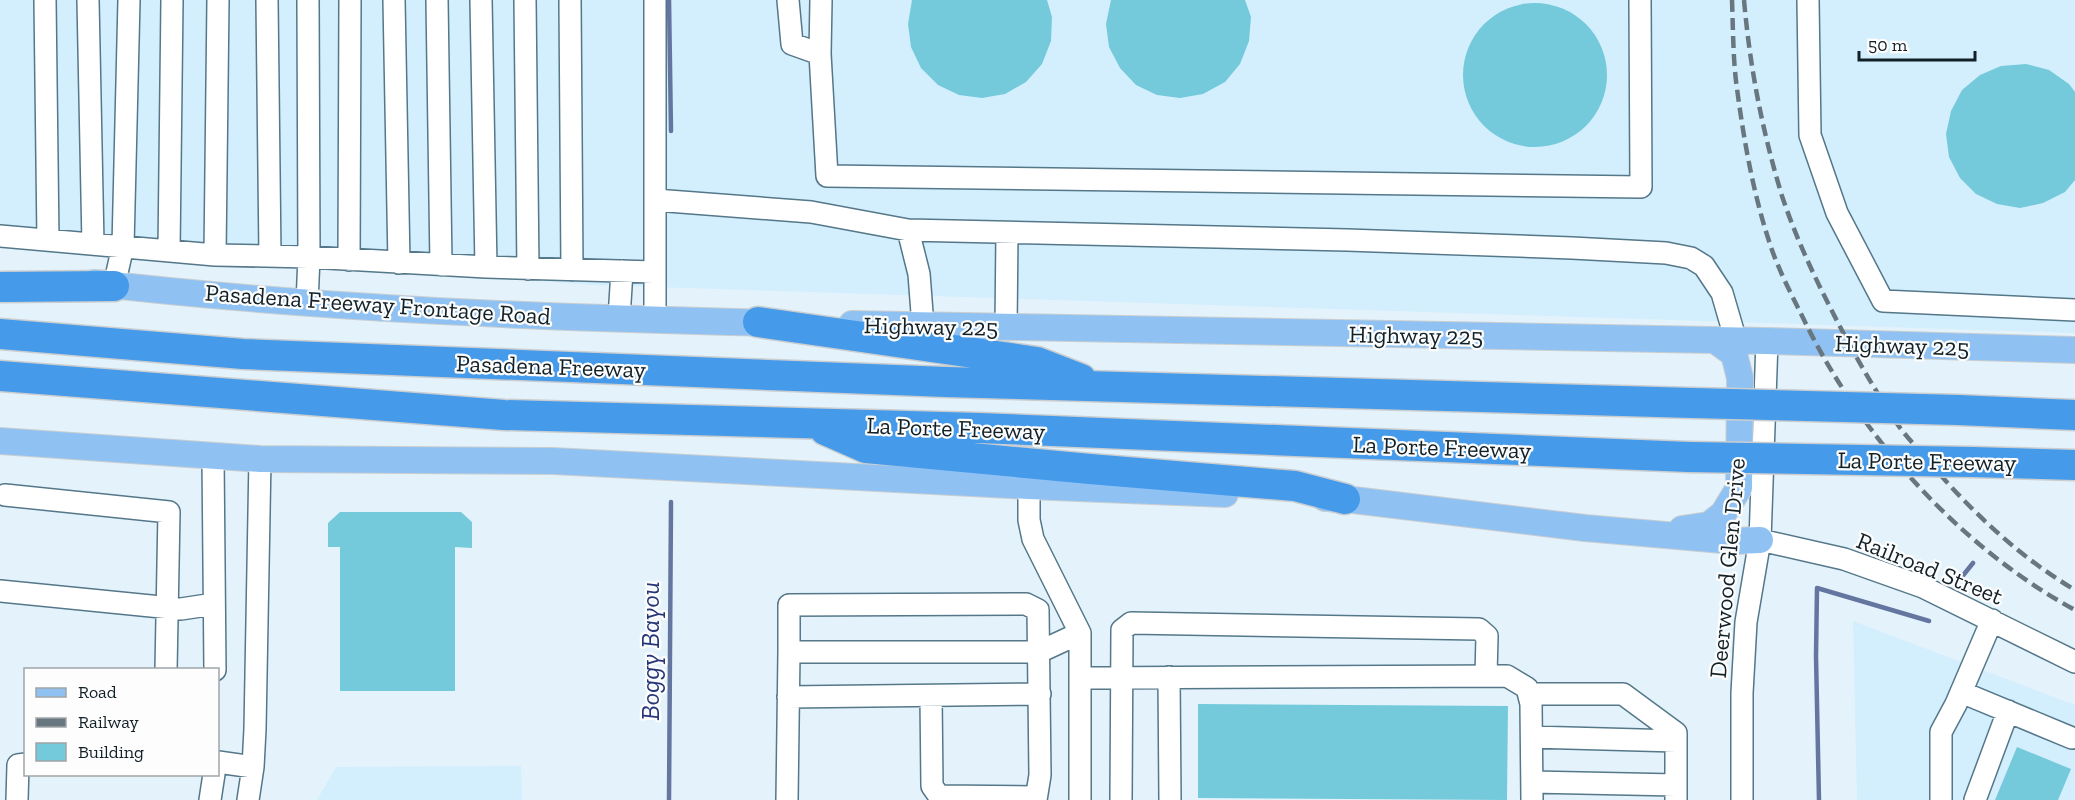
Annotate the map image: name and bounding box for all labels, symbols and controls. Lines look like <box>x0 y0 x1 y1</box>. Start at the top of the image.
scale bar <box>1859 24 1974 62</box>
text: 50 m <box>1868 34 1908 56</box>
street label: Pasadena Freeway Frontage Road <box>204 277 552 331</box>
street label: Highway 225 <box>863 310 999 342</box>
street label: Highway 225 <box>1348 319 1484 351</box>
street label: Highway 225 <box>1834 328 1970 362</box>
street label: Pasadena Freeway <box>455 348 647 384</box>
street label: La Porte Freeway <box>866 410 1047 446</box>
street label: La Porte Freeway <box>1352 429 1533 465</box>
street label: La Porte Freeway <box>1837 445 2017 477</box>
street label: Deerwood Glen Drive <box>1703 457 1751 679</box>
street label: Railroad Street <box>1853 525 2008 611</box>
water label: Boggy Bayou <box>634 582 666 720</box>
legend <box>24 668 219 776</box>
text: Road <box>78 681 117 703</box>
text: Railway <box>78 711 140 733</box>
text: Building <box>78 741 144 763</box>

